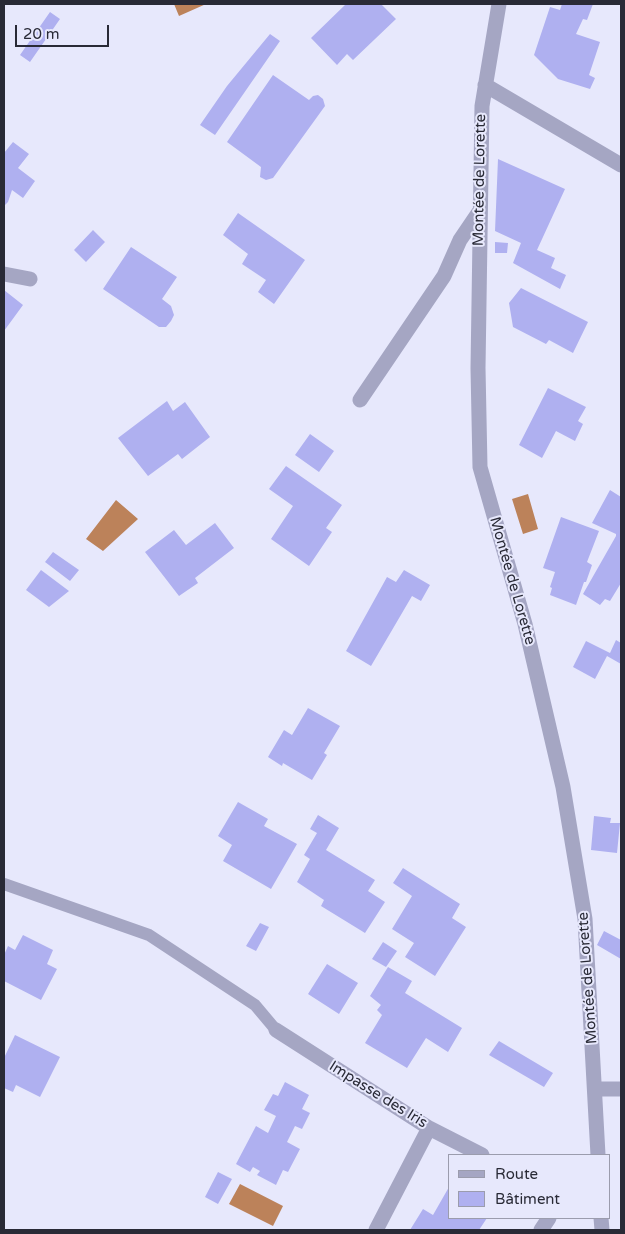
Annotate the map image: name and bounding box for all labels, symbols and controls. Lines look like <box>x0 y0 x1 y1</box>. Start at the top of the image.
scale bar <box>18 15 111 47</box>
text: 20 m <box>23 25 60 43</box>
street label: Montée de Lorette <box>470 114 490 246</box>
street label: Montée de Lorette <box>485 515 539 647</box>
street label: Montée de Lorette <box>574 911 602 1045</box>
street label: Impasse des Iris <box>326 1058 430 1132</box>
legend <box>448 1154 610 1219</box>
text: Route <box>495 1165 538 1183</box>
text: Bâtiment <box>495 1190 560 1208</box>

